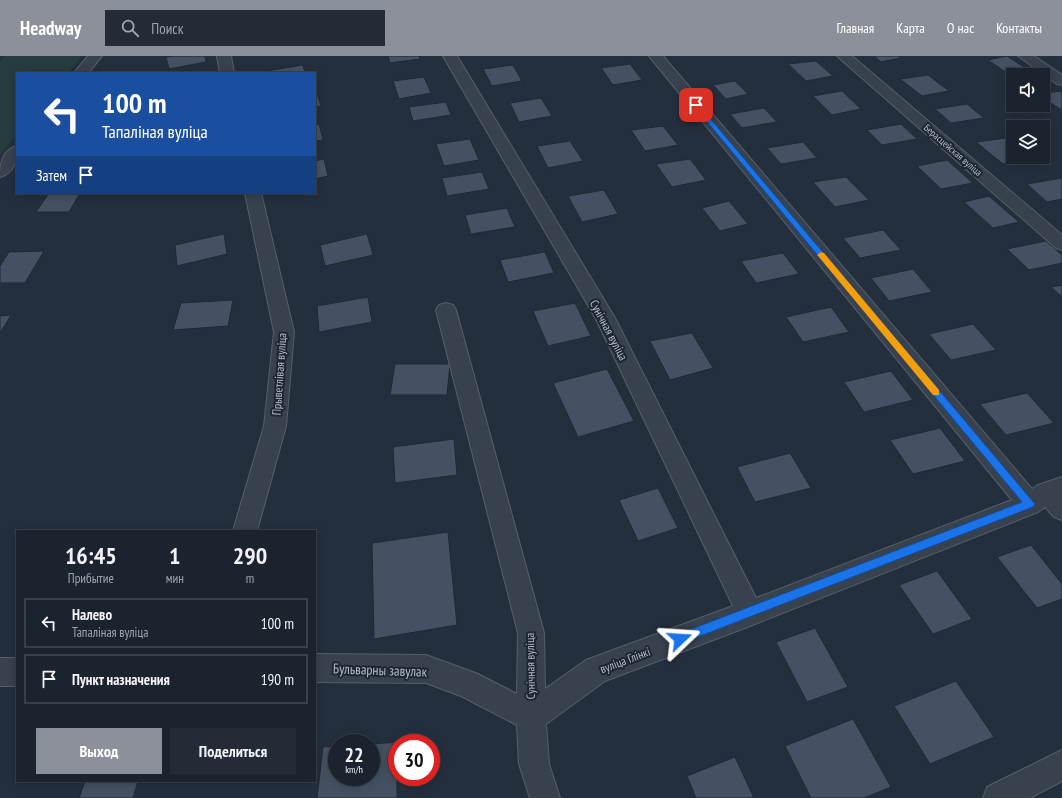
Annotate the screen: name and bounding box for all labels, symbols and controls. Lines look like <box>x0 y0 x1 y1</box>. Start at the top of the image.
search box <box>105 10 385 46</box>
text: Headway <box>20 16 81 40</box>
icon: search <box>119 17 141 39</box>
text: Поиск <box>151 19 183 38</box>
text: Главная <box>836 19 874 37</box>
text: Карта <box>896 19 925 37</box>
text: О нас <box>947 19 974 37</box>
text: Контакты <box>996 19 1042 37</box>
map controls <box>1006 68 1050 164</box>
button: sound <box>1006 68 1050 112</box>
text: 100 m <box>102 84 166 121</box>
icon: left <box>36 88 88 140</box>
pin <box>679 88 713 122</box>
icon: arrive <box>685 94 707 116</box>
text: Тапаліная вуліца <box>102 120 208 143</box>
button: layers <box>1006 120 1050 164</box>
street label: Берасцейская вуліца <box>921 121 985 179</box>
icon: arrive <box>75 164 97 186</box>
text: Затем <box>36 166 67 185</box>
street label: Сунічная вуліца <box>587 297 631 363</box>
street label: Прыветлівая вуліца <box>269 332 289 416</box>
text: 16:45 <box>65 540 117 571</box>
text: 1 <box>169 540 180 571</box>
text: 290 <box>233 540 267 571</box>
text: Прибытие <box>68 570 114 587</box>
text: мин <box>166 570 184 587</box>
text: m <box>246 570 254 587</box>
text: Налево <box>72 605 112 624</box>
icon: left <box>38 612 60 634</box>
text: 100 m <box>261 614 294 633</box>
position arrow <box>659 618 701 660</box>
text: Тапаліная вуліца <box>72 624 148 641</box>
street label: Сунічная вуліца <box>522 632 538 699</box>
street label: вуліца Глінкі <box>598 644 652 676</box>
street label: Бульварны завулак <box>333 659 428 681</box>
icon: arrive <box>38 668 60 690</box>
text: Пункт назначения <box>72 670 170 689</box>
text: 190 m <box>261 670 294 689</box>
button: Выход <box>36 728 162 774</box>
button: Поделиться <box>170 728 296 774</box>
speed limit sign: 30 <box>388 734 440 786</box>
text: 22 <box>344 742 364 768</box>
text: km/h <box>345 763 363 776</box>

